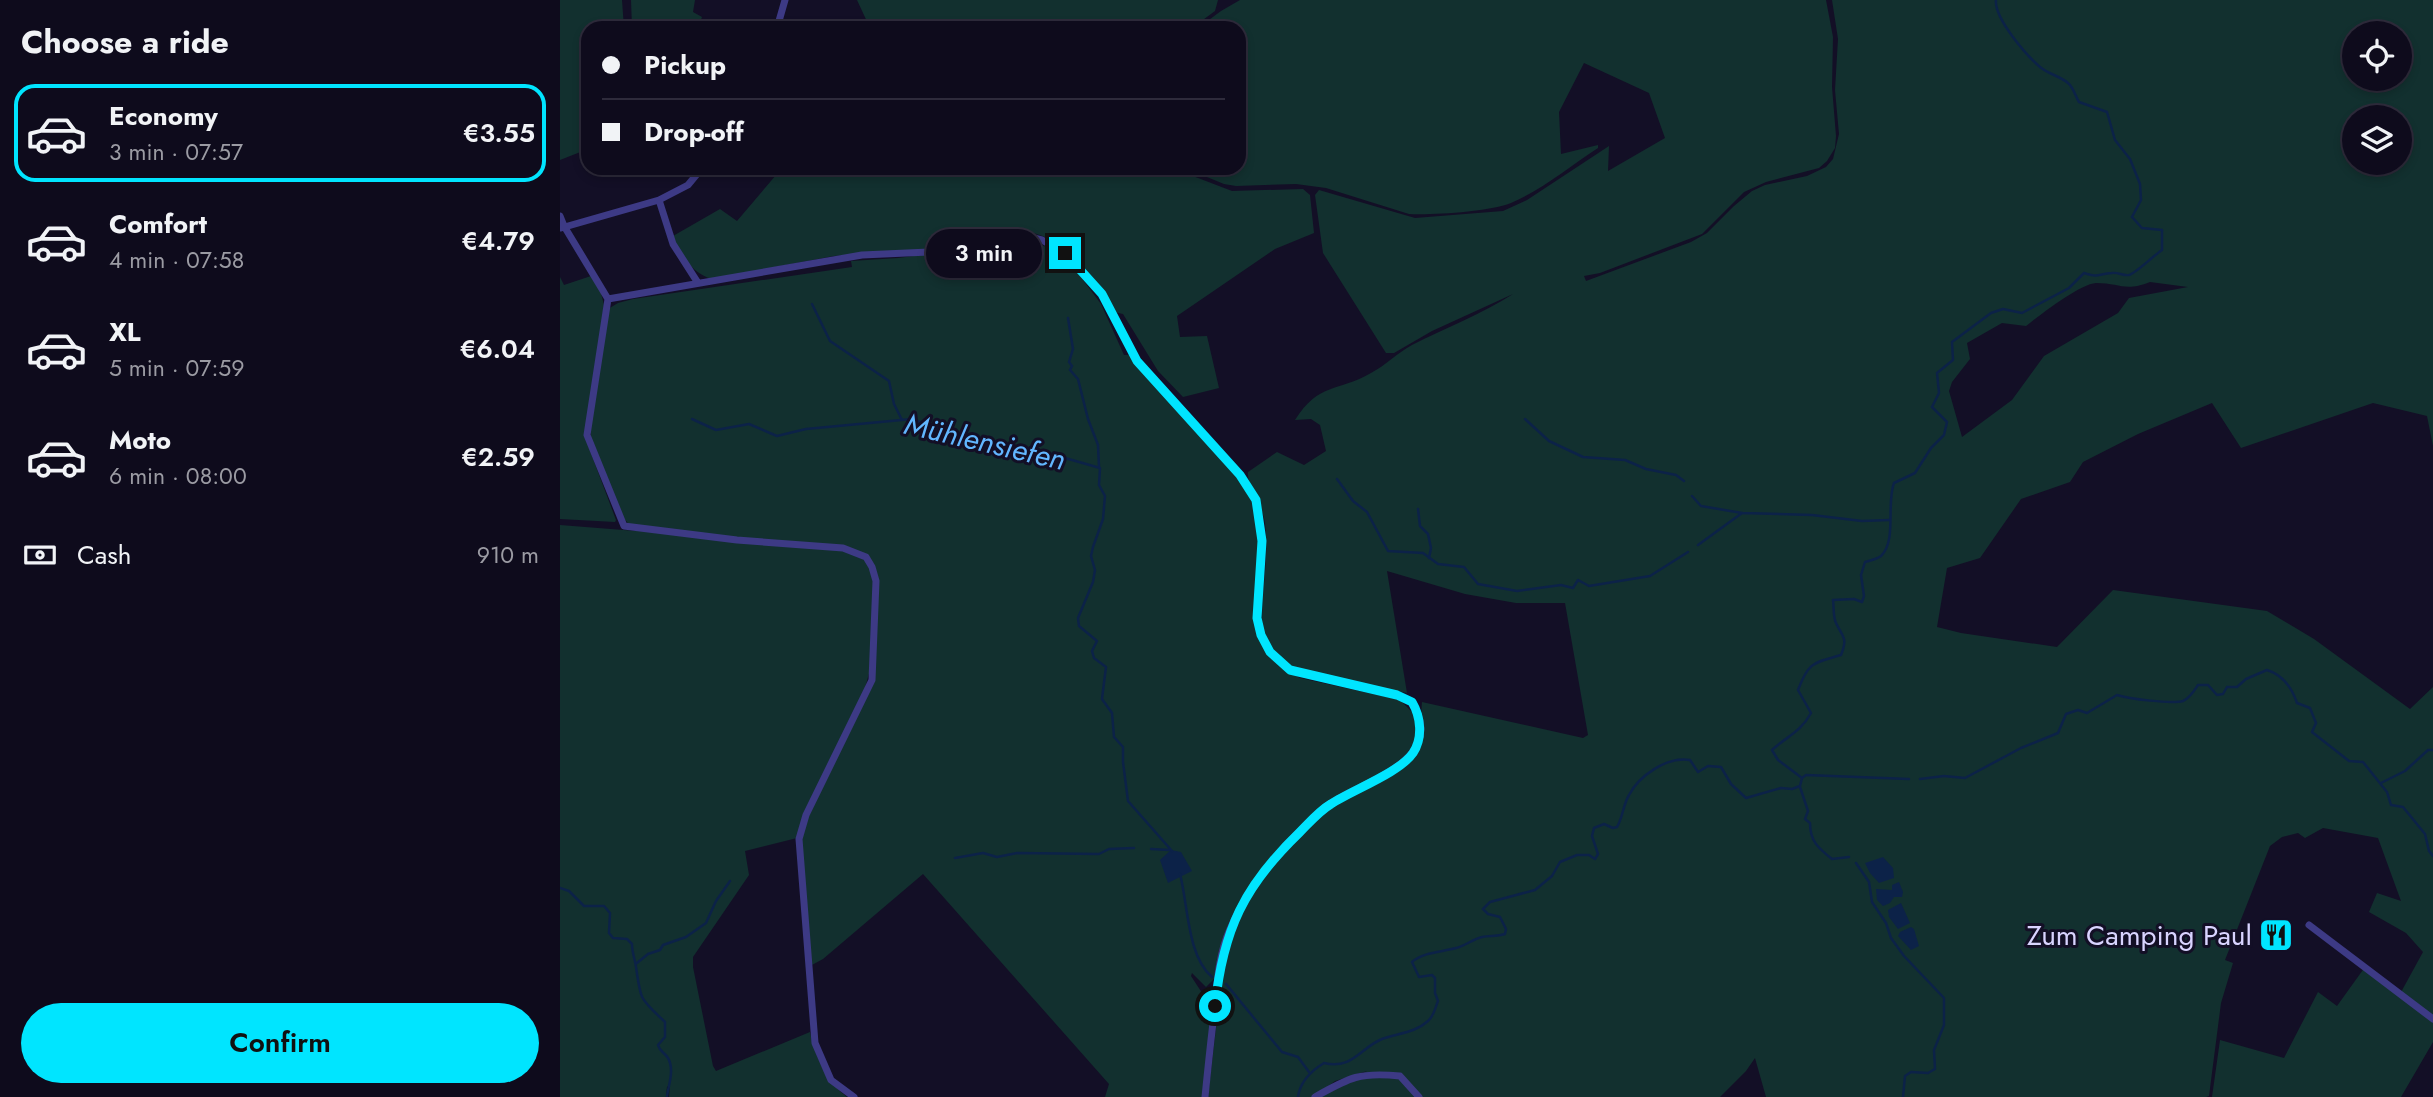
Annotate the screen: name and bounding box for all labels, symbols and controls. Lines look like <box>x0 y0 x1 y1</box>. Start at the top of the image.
text: Choose a ride <box>21 19 229 65</box>
map controls <box>2342 21 2412 175</box>
button: locate <box>2342 21 2412 91</box>
text: Pickup <box>644 46 726 84</box>
text: Economy <box>109 97 218 135</box>
icon: car <box>25 102 88 165</box>
button: layers <box>2342 105 2412 175</box>
text: Drop-off <box>644 113 744 151</box>
text: €3.55 <box>463 114 535 152</box>
text: 3 min · 07:57 <box>109 135 243 169</box>
text: Comfort <box>109 205 207 243</box>
icon: car <box>25 210 88 273</box>
text: €4.79 <box>461 222 535 260</box>
callout: 3 min <box>925 229 1040 278</box>
text: 3 min <box>955 236 1013 270</box>
route end <box>1049 237 1081 269</box>
text: 4 min · 07:58 <box>109 243 244 277</box>
text: XL <box>109 313 141 351</box>
icon: car <box>25 318 88 381</box>
text: €6.04 <box>460 330 535 368</box>
text: 5 min · 07:59 <box>109 351 245 385</box>
water label: Mühlensiefen <box>900 402 1070 481</box>
text: Moto <box>109 421 171 459</box>
icon: car <box>25 426 88 489</box>
text: €2.59 <box>461 438 535 476</box>
text: 6 min · 08:00 <box>109 459 247 493</box>
icon: cash <box>21 536 59 574</box>
text: Cash <box>77 536 131 574</box>
text: 910 m <box>477 538 539 572</box>
place label: Zum Camping Paul <box>2027 915 2252 956</box>
restaurant icon: Zum Camping Paul <box>2257 916 2295 954</box>
route start <box>1199 990 1231 1022</box>
button: Confirm <box>21 1003 539 1083</box>

